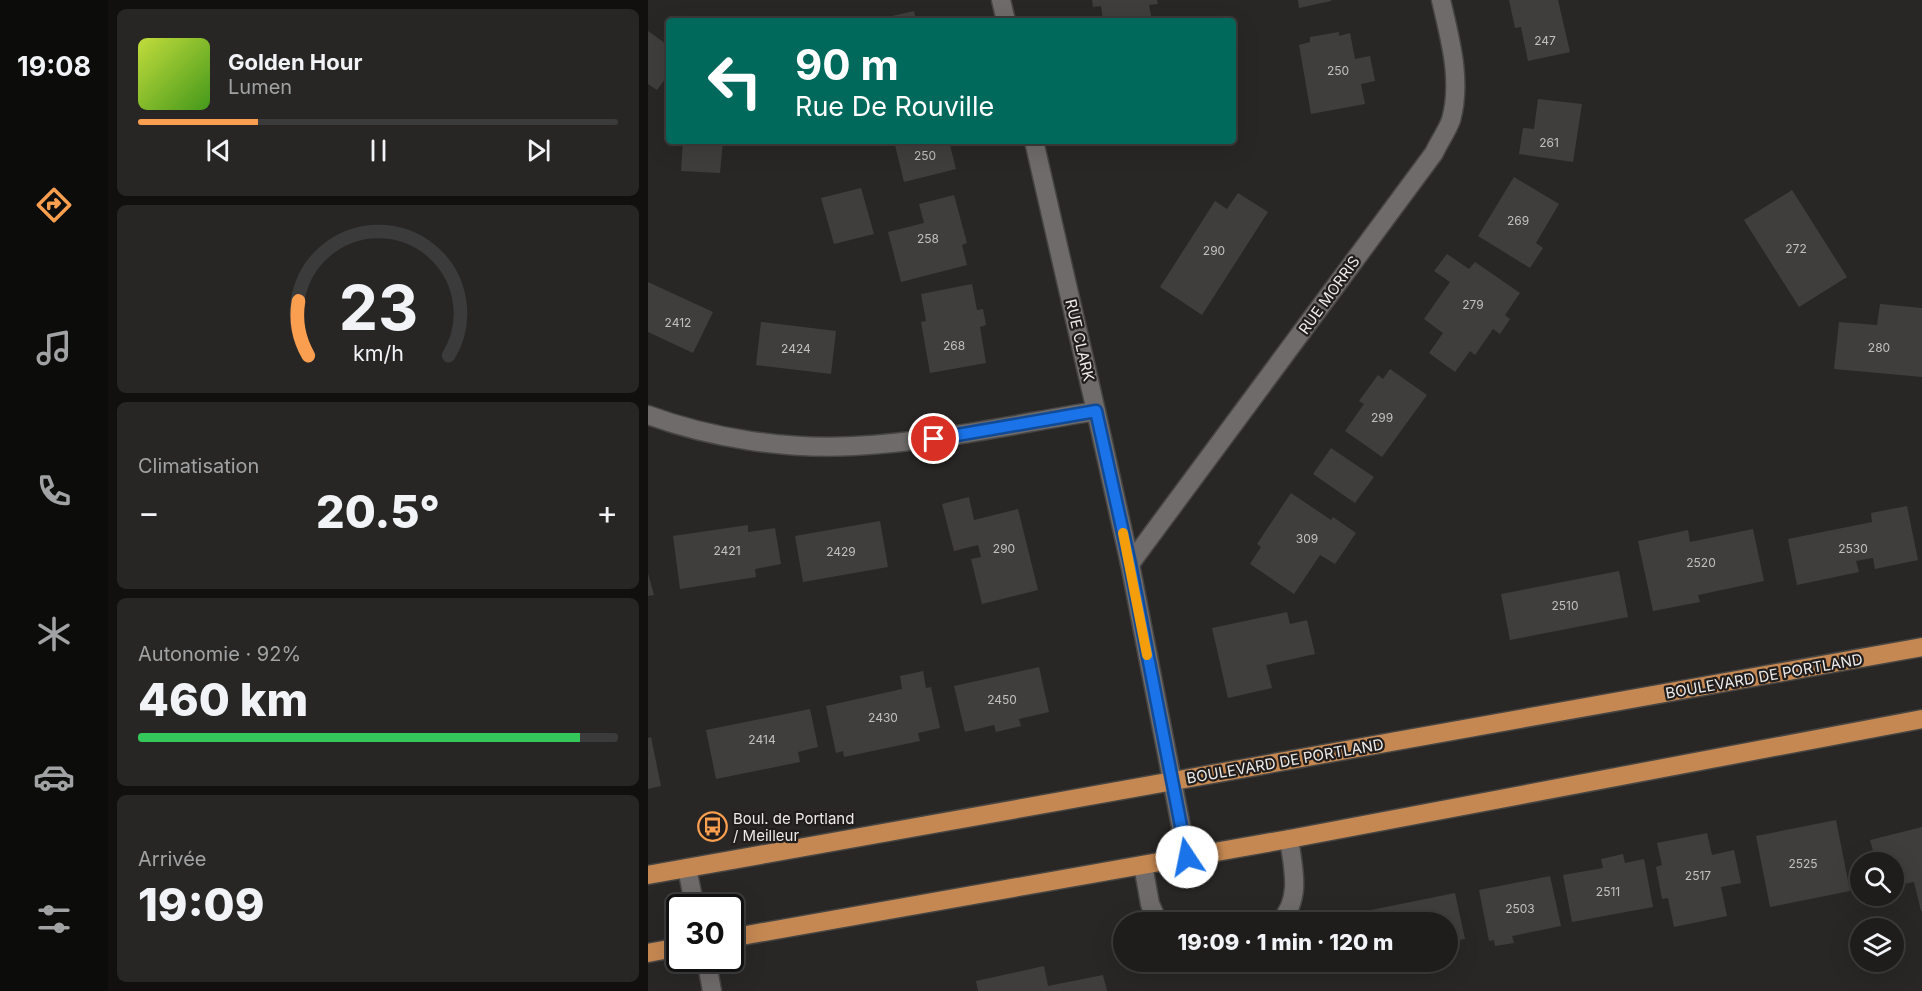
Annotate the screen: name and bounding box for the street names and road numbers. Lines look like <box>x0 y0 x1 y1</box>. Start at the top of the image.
street label: RUE MORRIS <box>1294 252 1364 338</box>
street label: RUE CLARK <box>1061 297 1099 383</box>
street label: BOULEVARD DE PORTLAND <box>1664 649 1864 703</box>
street label: BOULEVARD DE PORTLAND <box>1185 734 1385 788</box>

